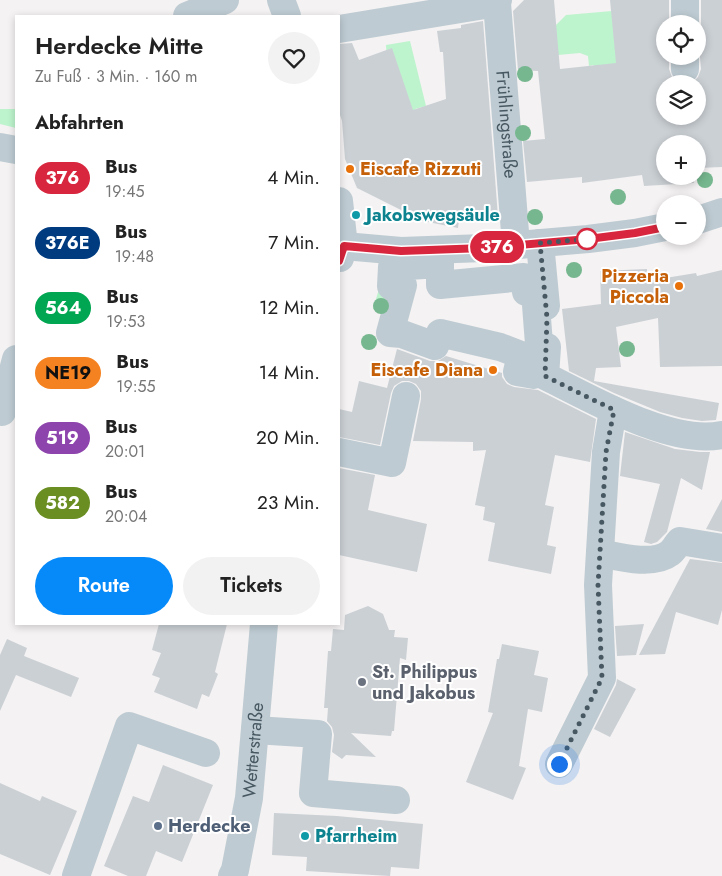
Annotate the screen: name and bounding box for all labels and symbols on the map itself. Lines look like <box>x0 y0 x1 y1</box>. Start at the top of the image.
street label: Frühlingstraße <box>489 70 524 179</box>
place label: Eiscafe Rizzuti <box>360 156 481 182</box>
marker: Eiscafe Rizzuti <box>344 163 356 175</box>
place label: Jakobswegsäule <box>363 202 500 228</box>
marker: Jakobswegsäule <box>350 209 362 221</box>
unlabelled marker <box>576 228 598 250</box>
line badge: 376 <box>468 231 526 263</box>
place label: Pizzeria Piccola <box>601 263 669 310</box>
marker: Pizzeria Piccola <box>673 280 685 292</box>
place label: Eiscafe Diana <box>371 357 483 383</box>
marker: Eiscafe Diana <box>487 364 499 376</box>
place label: St. Philippus und Jakobus <box>372 659 477 706</box>
marker: St. Philippus und Jakobus <box>356 676 368 688</box>
street label: Wetterstraße <box>236 701 270 799</box>
your location <box>547 752 572 777</box>
place label: Herdecke <box>168 813 251 839</box>
marker: Herdecke <box>152 820 164 832</box>
place label: Pfarrheim <box>315 823 397 849</box>
marker: Pfarrheim <box>299 830 311 842</box>

